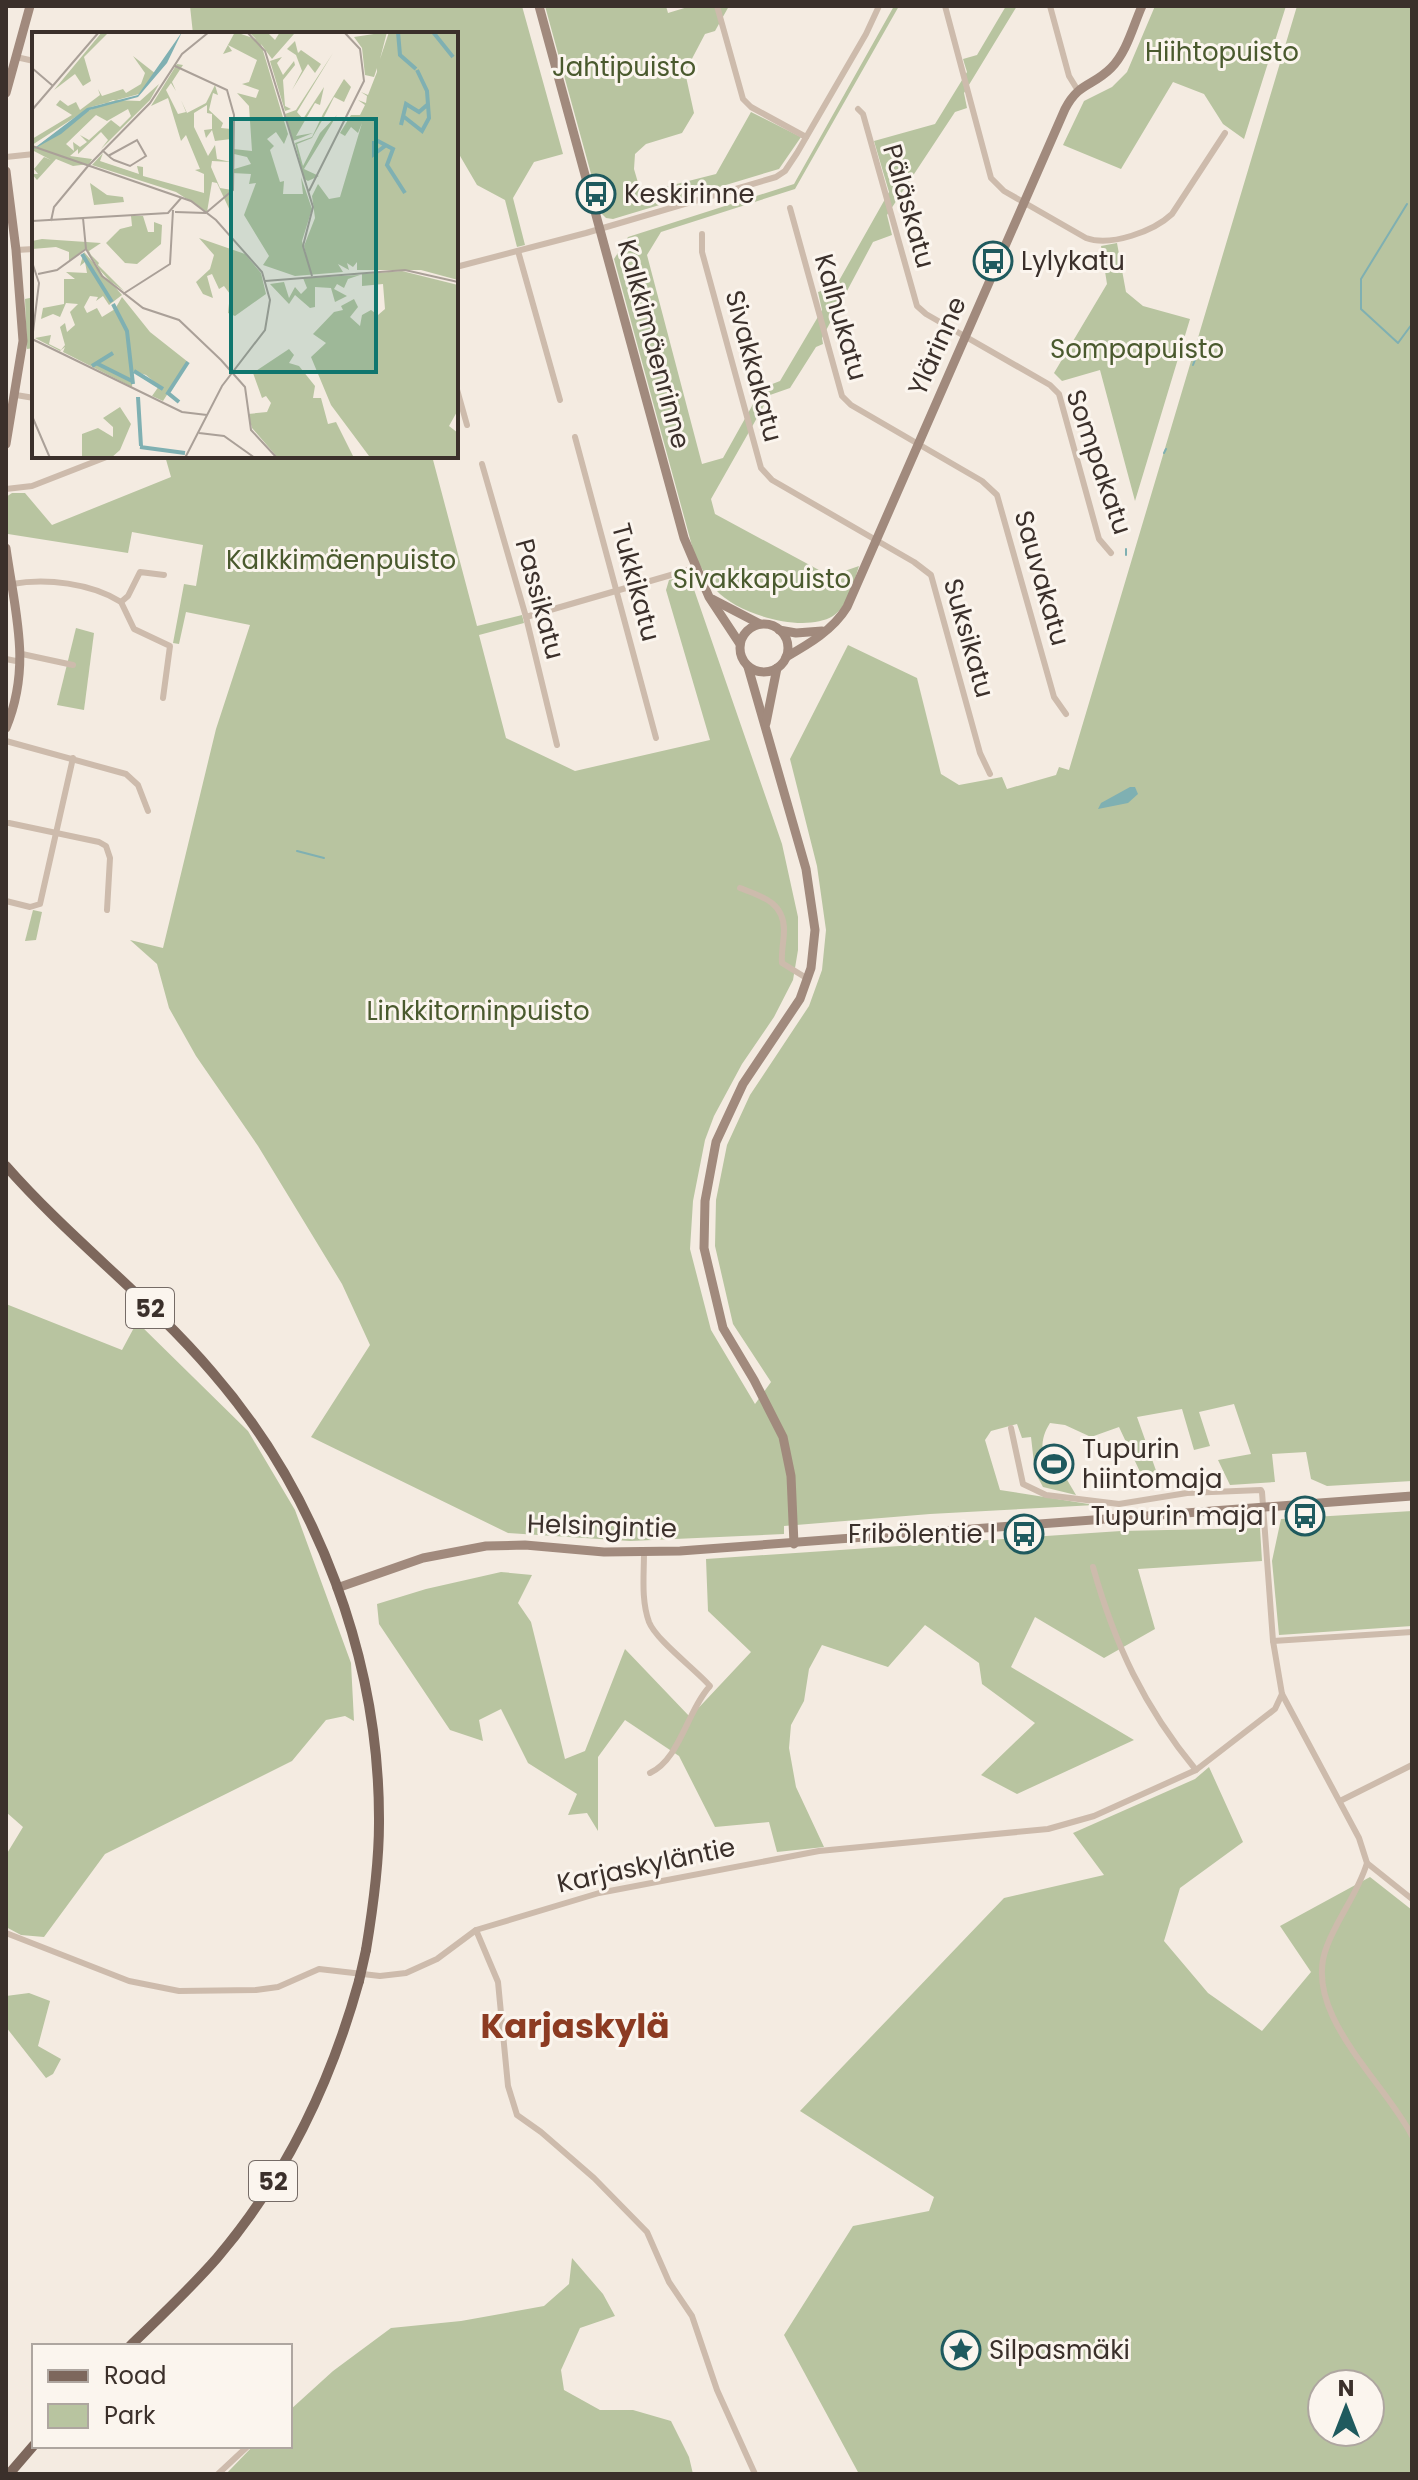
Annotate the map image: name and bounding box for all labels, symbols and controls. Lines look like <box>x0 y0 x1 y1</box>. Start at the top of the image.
inset map <box>32 32 458 458</box>
park label: Hiihtopuisto <box>1145 34 1299 70</box>
park label: Jahtipuisto <box>552 49 696 85</box>
street label: Päläskatu <box>874 140 944 272</box>
bus stop icon: Keskirinne <box>575 173 617 215</box>
place label: Keskirinne <box>624 176 755 212</box>
street label: Kalkkimäenrinne <box>609 235 699 453</box>
bus stop icon: Lylykatu <box>972 240 1014 282</box>
place label: Lylykatu <box>1021 243 1125 279</box>
street label: Kalhukatu <box>806 250 876 384</box>
street label: Sivakkakatu <box>717 286 791 446</box>
street label: Ylärinne <box>899 291 975 401</box>
park label: Sompapuisto <box>1050 331 1224 367</box>
street label: Sompakatu <box>1057 385 1141 539</box>
street label: Sauvakatu <box>1006 506 1078 650</box>
street label: Tukkikatu <box>603 519 669 645</box>
street label: Passikatu <box>507 535 573 663</box>
park label: Kalkkimäenpuisto <box>226 542 456 578</box>
park label: Sivakkapuisto <box>673 561 851 597</box>
street label: Suksikatu <box>935 574 1003 702</box>
park label: Linkkitorninpuisto <box>366 993 590 1029</box>
road number: 52 <box>126 1288 174 1328</box>
place label: Tupurin hiintomaja <box>1082 1431 1223 1497</box>
sports icon: Tupurin hiintomaja <box>1033 1443 1075 1485</box>
bus stop icon: Tupurin maja I <box>1284 1495 1326 1537</box>
place label: Tupurin maja I <box>1091 1498 1277 1534</box>
street label: Helsingintie <box>527 1505 677 1547</box>
bus stop icon: Fribölentie I <box>1003 1513 1045 1555</box>
place label: Fribölentie I <box>848 1516 996 1552</box>
street label: Karjaskyläntie <box>554 1829 738 1901</box>
district label: Karjaskylä <box>480 2002 670 2050</box>
road number: 52 <box>249 2161 297 2201</box>
place icon: Silpasmäki <box>940 2329 982 2371</box>
place label: Silpasmäki <box>989 2332 1130 2368</box>
legend <box>32 2344 292 2448</box>
text: Road <box>104 2359 166 2392</box>
north arrow <box>1306 2368 1386 2448</box>
text: N <box>1338 2373 1354 2404</box>
text: Park <box>104 2399 156 2432</box>

